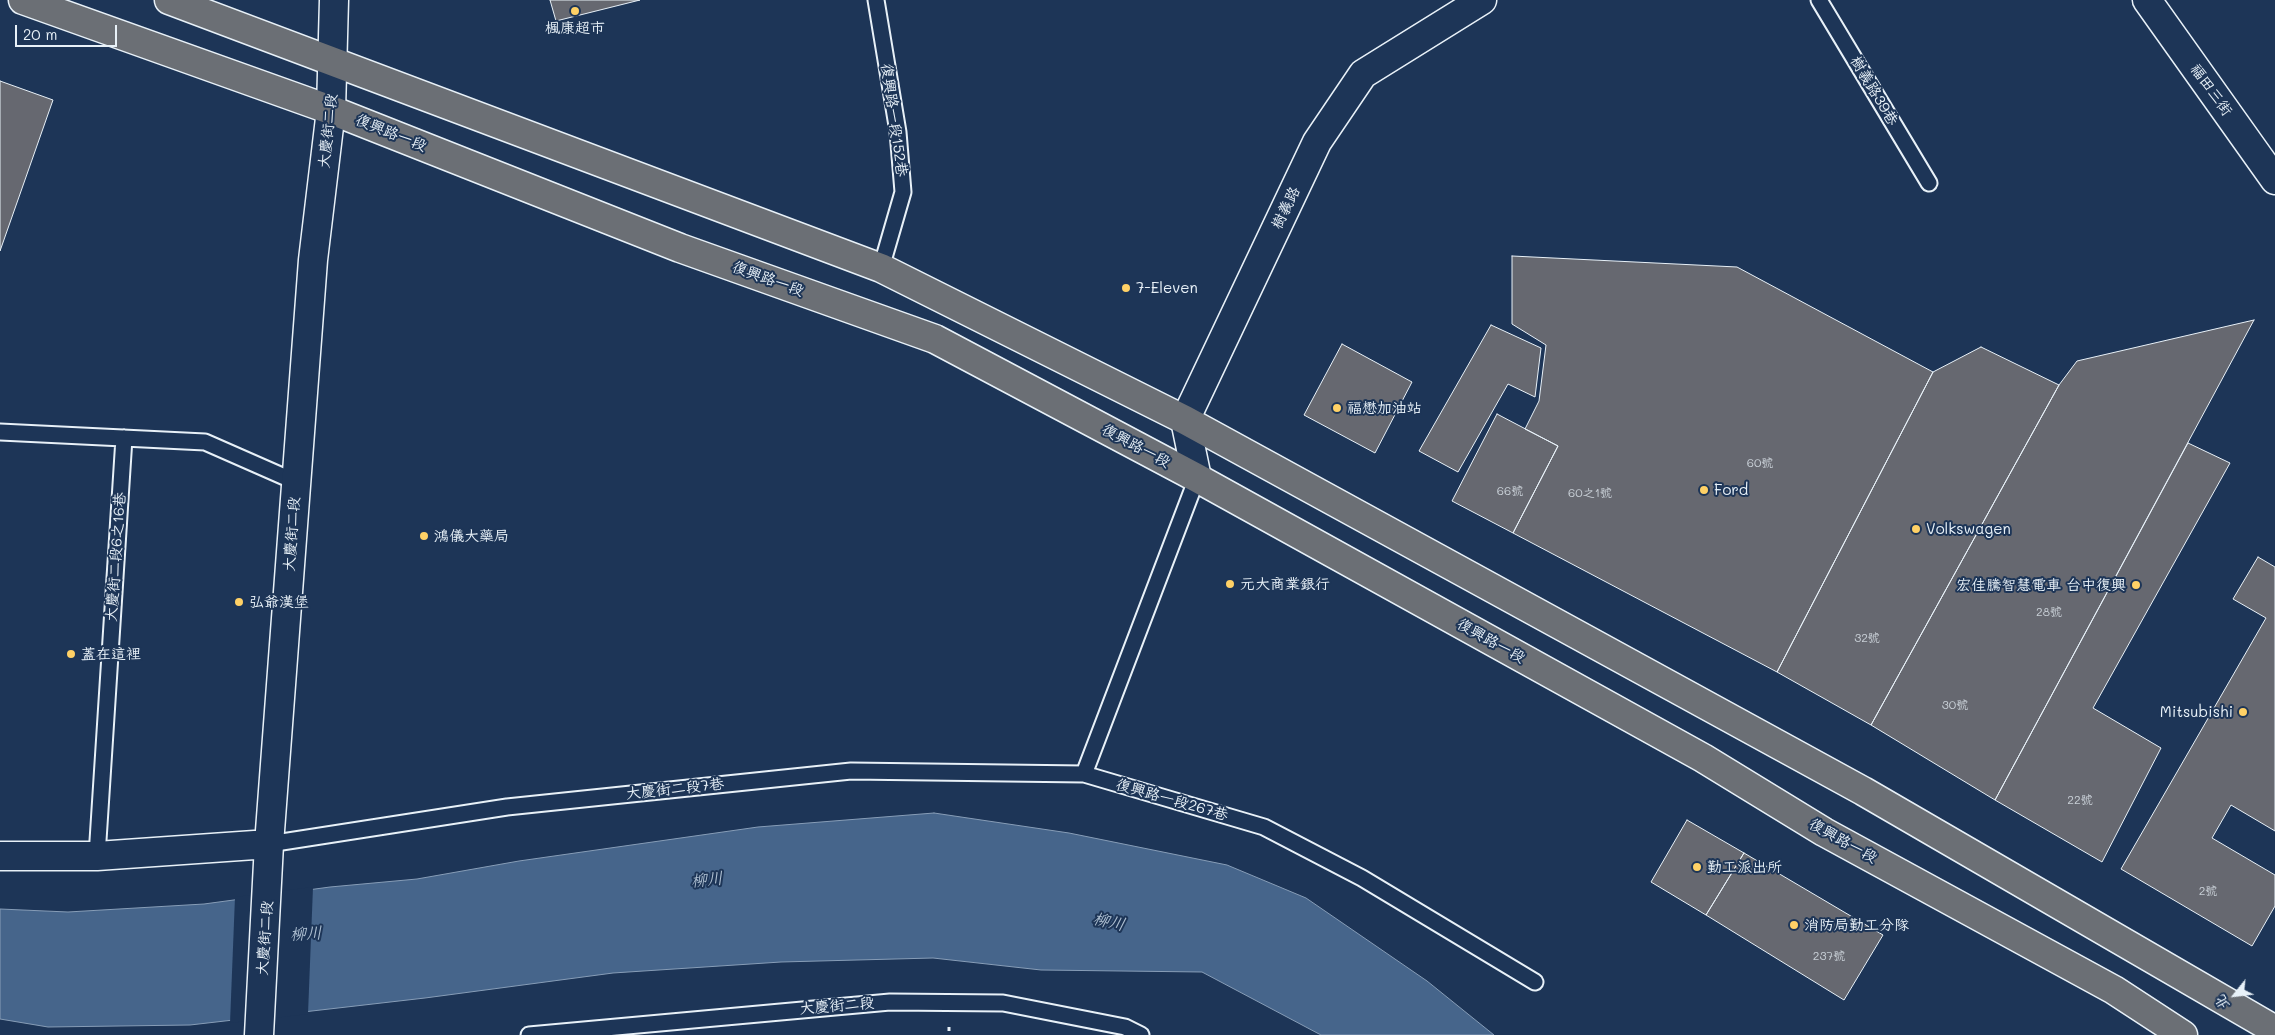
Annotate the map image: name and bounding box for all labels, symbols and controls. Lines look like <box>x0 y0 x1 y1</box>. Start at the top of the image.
marker: 楓康超市 <box>569 5 581 17</box>
scale bar <box>18 15 120 47</box>
place label: 楓康超市 <box>545 19 605 37</box>
text: 20 m <box>23 24 57 44</box>
street label: 樹義路39巷 <box>1846 53 1902 129</box>
street label: 福田三街 <box>2186 60 2236 120</box>
street label: 復興路一段152巷 <box>877 62 911 178</box>
street label: 大慶街二段 <box>315 93 341 169</box>
street label: 復興路一段 <box>353 111 429 155</box>
street label: 樹義路 <box>1268 184 1304 232</box>
street label: 復興路一段 <box>730 258 806 300</box>
place label: 7-Eleven <box>1136 279 1198 297</box>
marker: 7-Eleven <box>1120 282 1132 294</box>
place label: 福懋加油站 <box>1347 399 1422 417</box>
marker: 福懋加油站 <box>1331 402 1343 414</box>
street label: 復興路一段 <box>1099 420 1173 472</box>
house number: 60號 <box>1747 456 1773 470</box>
place label: Ford <box>1714 481 1748 499</box>
house number: 66號 <box>1497 484 1523 498</box>
marker: Ford <box>1698 484 1710 496</box>
house number: 60之1號 <box>1568 486 1612 500</box>
street label: 大慶街二段6之16巷 <box>102 492 130 622</box>
street label: 大慶街二段 <box>280 496 304 572</box>
place label: Volkswagen <box>1926 520 2011 538</box>
marker: Volkswagen <box>1910 523 1922 535</box>
place label: 鴻儀大藥局 <box>434 527 509 545</box>
marker: 鴻儀大藥局 <box>418 530 430 542</box>
place label: 元大商業銀行 <box>1240 575 1330 593</box>
place label: 宏佳騰智慧電車 台中復興 <box>1956 576 2126 594</box>
marker: 元大商業銀行 <box>1224 578 1236 590</box>
marker: 宏佳騰智慧電車 台中復興 <box>2130 579 2142 591</box>
place label: 弘爺漢堡 <box>249 593 309 611</box>
marker: 弘爺漢堡 <box>233 596 245 608</box>
house number: 28號 <box>2036 605 2062 619</box>
street label: 復興路一段 <box>1454 615 1528 667</box>
house number: 32號 <box>1854 631 1880 645</box>
place label: 蓋在這裡 <box>81 645 141 663</box>
marker: 蓋在這裡 <box>65 648 77 660</box>
house number: 30號 <box>1942 698 1968 712</box>
place label: Mitsubishi <box>2160 703 2233 721</box>
marker: Mitsubishi <box>2237 706 2249 718</box>
street label: 大慶街二段7巷 <box>625 775 725 803</box>
street label: 復興路一段267巷 <box>1114 775 1230 825</box>
house number: 22號 <box>2067 793 2093 807</box>
street label: 復興路一段 <box>1806 815 1880 867</box>
place label: 勤工派出所 <box>1707 858 1782 876</box>
marker: 勤工派出所 <box>1691 861 1703 873</box>
water label: 柳川 <box>690 869 724 891</box>
house number: 2號 <box>2199 884 2217 898</box>
street label: 大慶街二段 <box>253 900 277 976</box>
water label: 柳川 <box>1091 909 1127 935</box>
place label: 消防局勤工分隊 <box>1804 916 1909 934</box>
marker: 消防局勤工分隊 <box>1788 919 1800 931</box>
water label: 柳川 <box>290 924 322 944</box>
house number: 237號 <box>1813 949 1845 963</box>
north arrow <box>2210 970 2260 1020</box>
text: 北 <box>2210 992 2233 1013</box>
street label: 大慶街二段 <box>799 994 875 1018</box>

